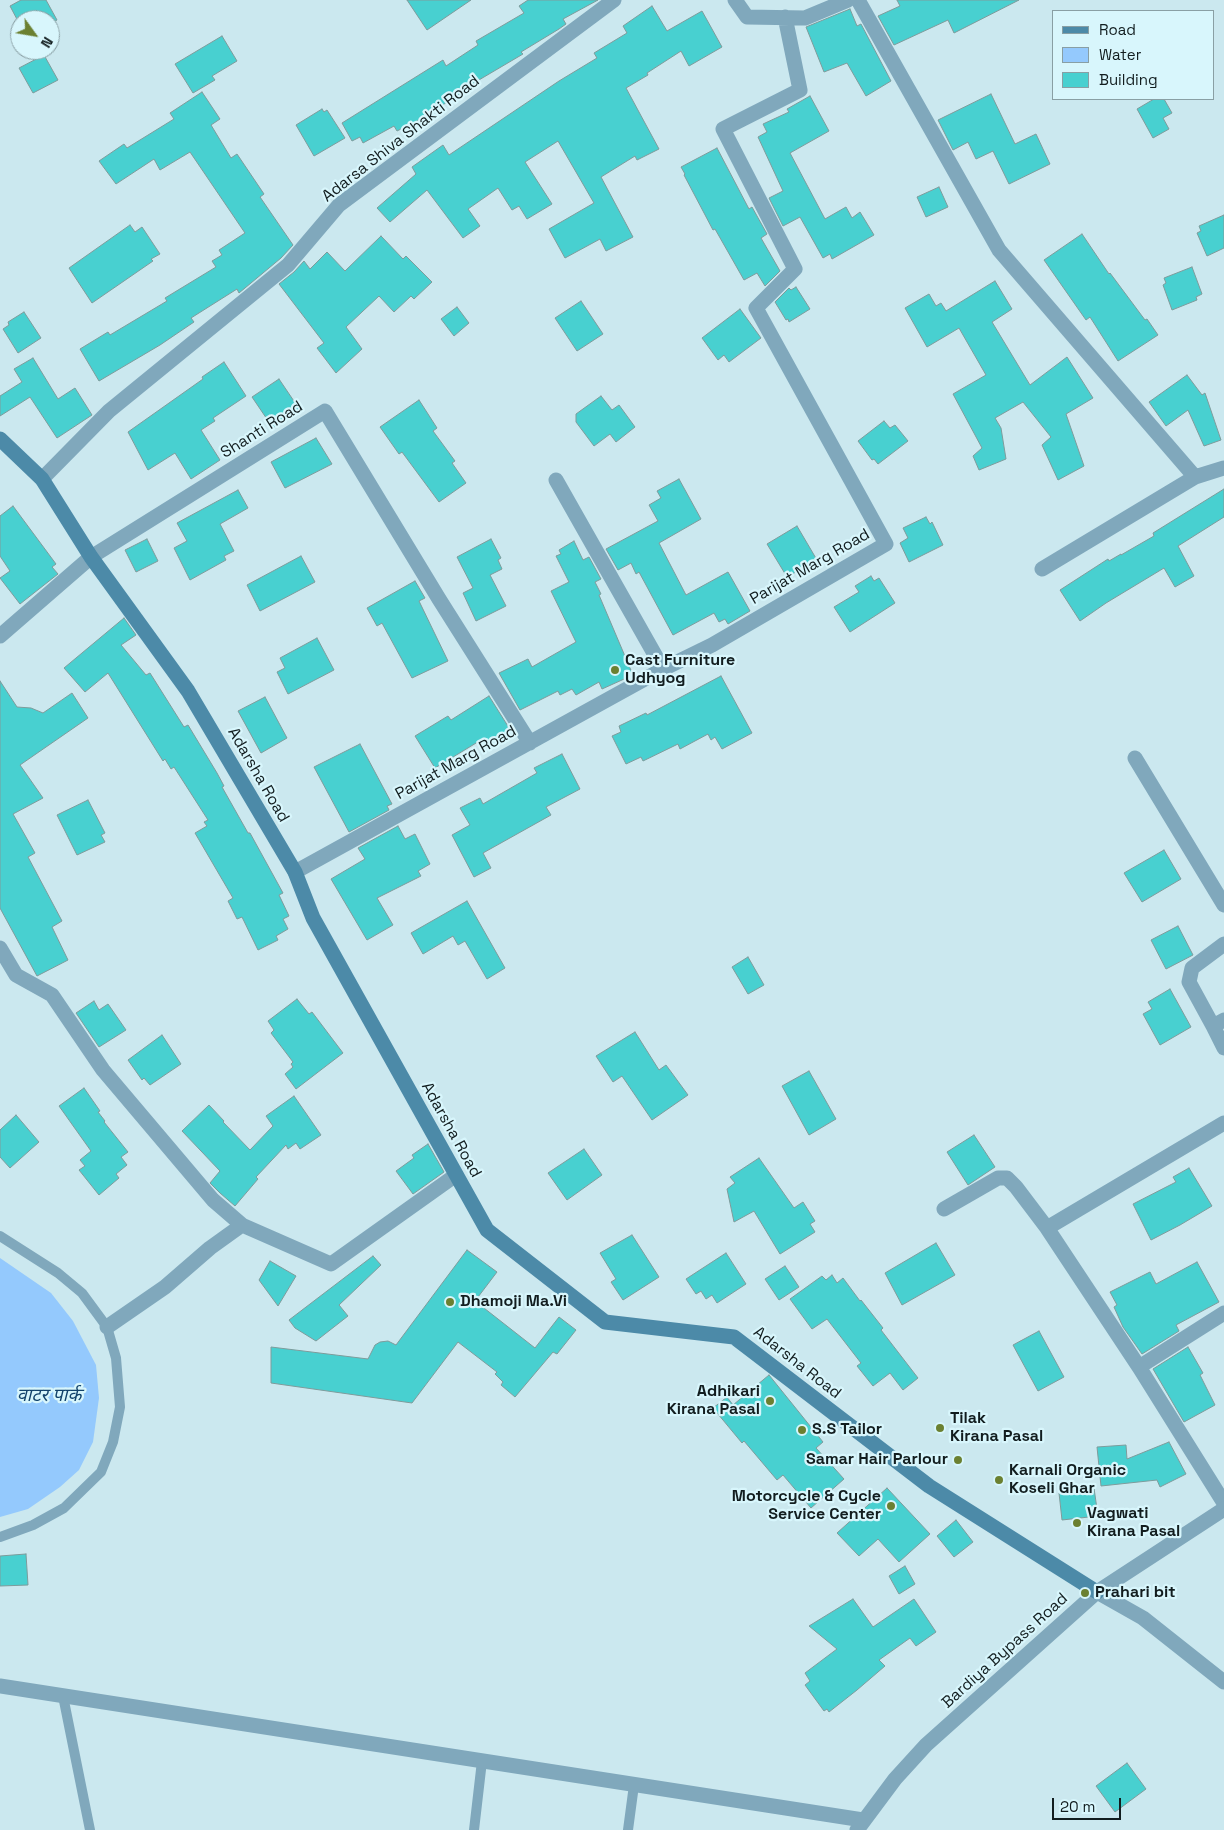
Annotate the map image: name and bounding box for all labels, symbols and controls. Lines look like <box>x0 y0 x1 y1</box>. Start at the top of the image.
north arrow <box>10 10 60 60</box>
legend <box>1052 10 1214 100</box>
text: Road <box>1099 20 1136 39</box>
text: N <box>37 34 57 51</box>
text: Water <box>1099 45 1141 64</box>
text: Building <box>1099 70 1158 89</box>
street label: Adarsa Shiva Shakti Road <box>318 72 484 206</box>
street label: Shanti Road <box>217 397 307 463</box>
street label: Parijat Marg Road <box>747 525 873 609</box>
place label: Cast Furniture Udhyog <box>625 651 735 689</box>
marker: Cast Furniture Udhyog <box>609 664 621 676</box>
street label: Parijat Marg Road <box>392 722 520 804</box>
street label: Adarsha Road <box>223 724 293 826</box>
street label: Adarsha Road <box>417 1079 485 1181</box>
place label: Dhamoji Ma.Vi <box>460 1292 567 1312</box>
marker: Dhamoji Ma.Vi <box>444 1296 456 1308</box>
street label: Adarsha Road <box>749 1323 845 1403</box>
place label: Adhikari Kirana Pasal <box>667 1382 760 1420</box>
water label: वाटर पार्क <box>17 1385 81 1407</box>
marker: Adhikari Kirana Pasal <box>764 1395 776 1407</box>
place label: Tilak Kirana Pasal <box>950 1409 1043 1447</box>
place label: S.S Tailor <box>812 1420 882 1440</box>
marker: Tilak Kirana Pasal <box>934 1422 946 1434</box>
marker: S.S Tailor <box>796 1424 808 1436</box>
place label: Samar Hair Parlour <box>806 1450 948 1470</box>
marker: Samar Hair Parlour <box>952 1454 964 1466</box>
place label: Karnali Organic Koseli Ghar <box>1009 1461 1126 1499</box>
marker: Karnali Organic Koseli Ghar <box>993 1474 1005 1486</box>
place label: Motorcycle & Cycle Service Center <box>732 1487 881 1525</box>
marker: Motorcycle & Cycle Service Center <box>885 1500 897 1512</box>
place label: Vagwati Kirana Pasal <box>1087 1504 1180 1542</box>
marker: Vagwati Kirana Pasal <box>1071 1517 1083 1529</box>
place label: Prahari bit <box>1095 1583 1176 1603</box>
marker: Prahari bit <box>1079 1587 1091 1599</box>
street label: Bardiya Bypass Road <box>938 1589 1072 1713</box>
scale bar <box>1054 1788 1123 1820</box>
text: 20 m <box>1060 1797 1095 1816</box>

